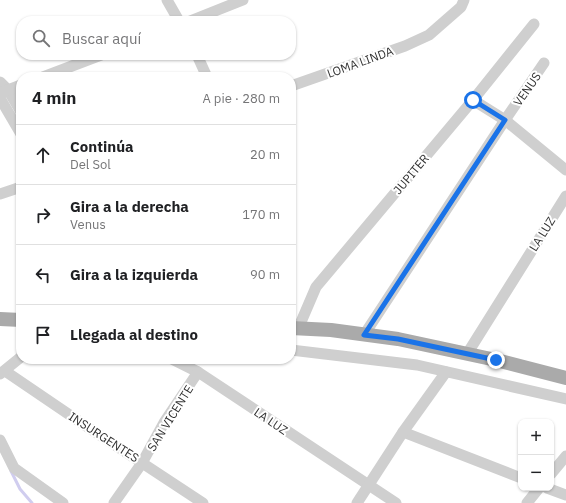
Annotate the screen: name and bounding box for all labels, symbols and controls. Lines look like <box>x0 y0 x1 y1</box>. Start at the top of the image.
search box <box>16 16 296 60</box>
icon: search <box>30 27 52 49</box>
text: Buscar aquí <box>62 29 141 48</box>
street label: LOMA LINDA <box>325 43 395 81</box>
street label: VENUS <box>510 69 544 109</box>
text: 4 min <box>32 87 76 109</box>
text: A pie · 280 m <box>202 90 280 107</box>
route start <box>464 91 482 109</box>
text: Continúa <box>70 137 134 156</box>
icon: ahead <box>32 144 54 166</box>
text: 20 m <box>250 146 280 163</box>
street label: JUPITER <box>390 151 432 197</box>
text: Del Sol <box>70 156 111 173</box>
text: Gira a la derecha <box>70 197 189 216</box>
icon: right <box>32 204 54 226</box>
text: 170 m <box>242 206 280 223</box>
street label: LA LUZ <box>526 214 558 254</box>
text: Venus <box>70 216 106 233</box>
icon: left <box>32 264 54 286</box>
text: Gira a la izquierda <box>70 265 198 284</box>
text: 90 m <box>250 266 280 283</box>
icon: arrive <box>32 324 54 346</box>
text: Llegada al destino <box>70 325 198 344</box>
route end <box>487 351 505 369</box>
street label: SAN VICENTE <box>144 382 196 454</box>
street label: LA LUZ <box>251 404 291 438</box>
street label: INSURGENTES <box>66 409 142 465</box>
map controls <box>518 419 554 491</box>
button: + <box>518 419 554 455</box>
button: − <box>518 455 554 491</box>

